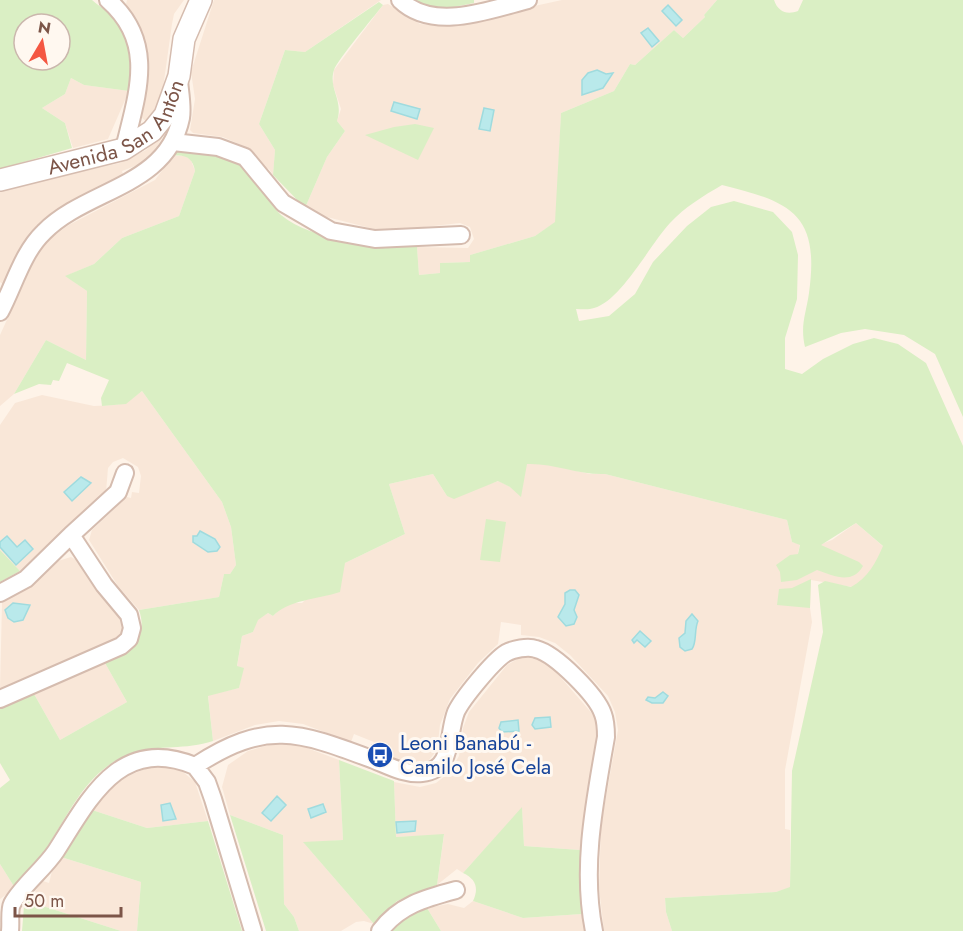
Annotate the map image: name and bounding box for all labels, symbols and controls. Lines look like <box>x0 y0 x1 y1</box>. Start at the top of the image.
north arrow <box>12 12 72 72</box>
text: N <box>36 15 53 40</box>
street label: Avenida San Antón <box>44 75 192 183</box>
place label: Leoni Banabú - Camilo José Cela <box>400 728 551 782</box>
bus stop icon: Leoni Banabú - Camilo José Cela <box>365 740 395 770</box>
scale bar <box>15 880 122 918</box>
text: 50 m <box>24 888 64 914</box>

